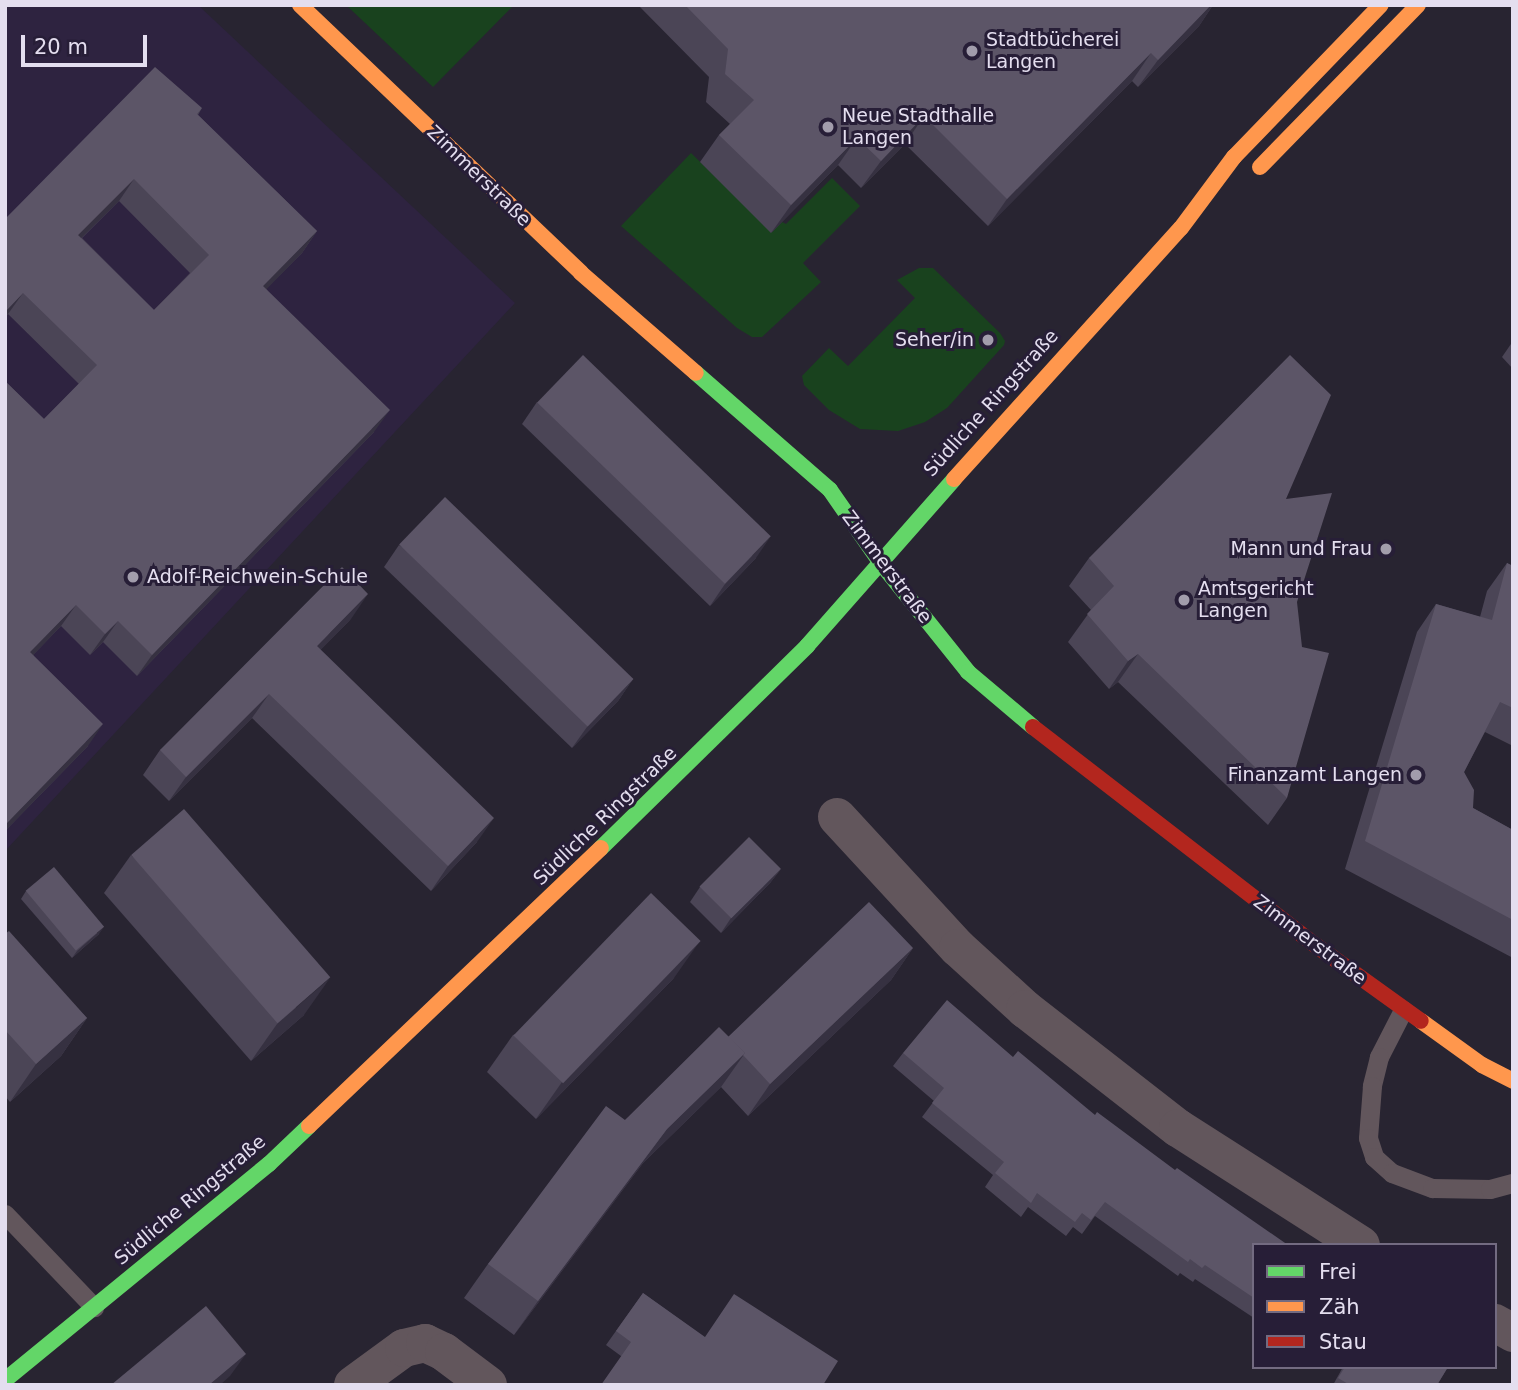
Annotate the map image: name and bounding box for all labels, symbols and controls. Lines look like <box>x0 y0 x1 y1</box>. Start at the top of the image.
scale bar <box>24 21 150 65</box>
place label: Stadtbücherei Langen <box>986 29 1119 73</box>
text: 20 m <box>34 35 88 59</box>
marker: Stadtbücherei Langen <box>964 43 980 59</box>
place label: Neue Stadthalle Langen <box>842 105 994 149</box>
marker: Neue Stadthalle Langen <box>820 119 836 135</box>
street label: Zimmerstraße <box>422 121 536 231</box>
street label: Südliche Ringstraße <box>919 325 1063 481</box>
place label: Seher/in <box>895 329 974 351</box>
marker: Seher/in <box>980 332 996 348</box>
street label: Zimmerstraße <box>837 506 937 628</box>
place label: Mann und Frau <box>1231 538 1372 560</box>
marker: Mann und Frau <box>1378 541 1394 557</box>
place label: Adolf-Reichwein-Schule <box>147 566 368 588</box>
marker: Adolf-Reichwein-Schule <box>125 569 141 585</box>
place label: Amtsgericht Langen <box>1198 578 1314 622</box>
marker: Amtsgericht Langen <box>1176 592 1192 608</box>
street label: Südliche Ringstraße <box>529 742 681 890</box>
place label: Finanzamt Langen <box>1228 764 1402 786</box>
marker: Finanzamt Langen <box>1408 767 1424 783</box>
street label: Zimmerstraße <box>1249 890 1371 990</box>
street label: Südliche Ringstraße <box>110 1130 270 1270</box>
legend <box>1252 1243 1497 1369</box>
text: Frei <box>1319 1260 1356 1284</box>
text: Zäh <box>1319 1295 1360 1319</box>
text: Stau <box>1319 1330 1367 1354</box>

